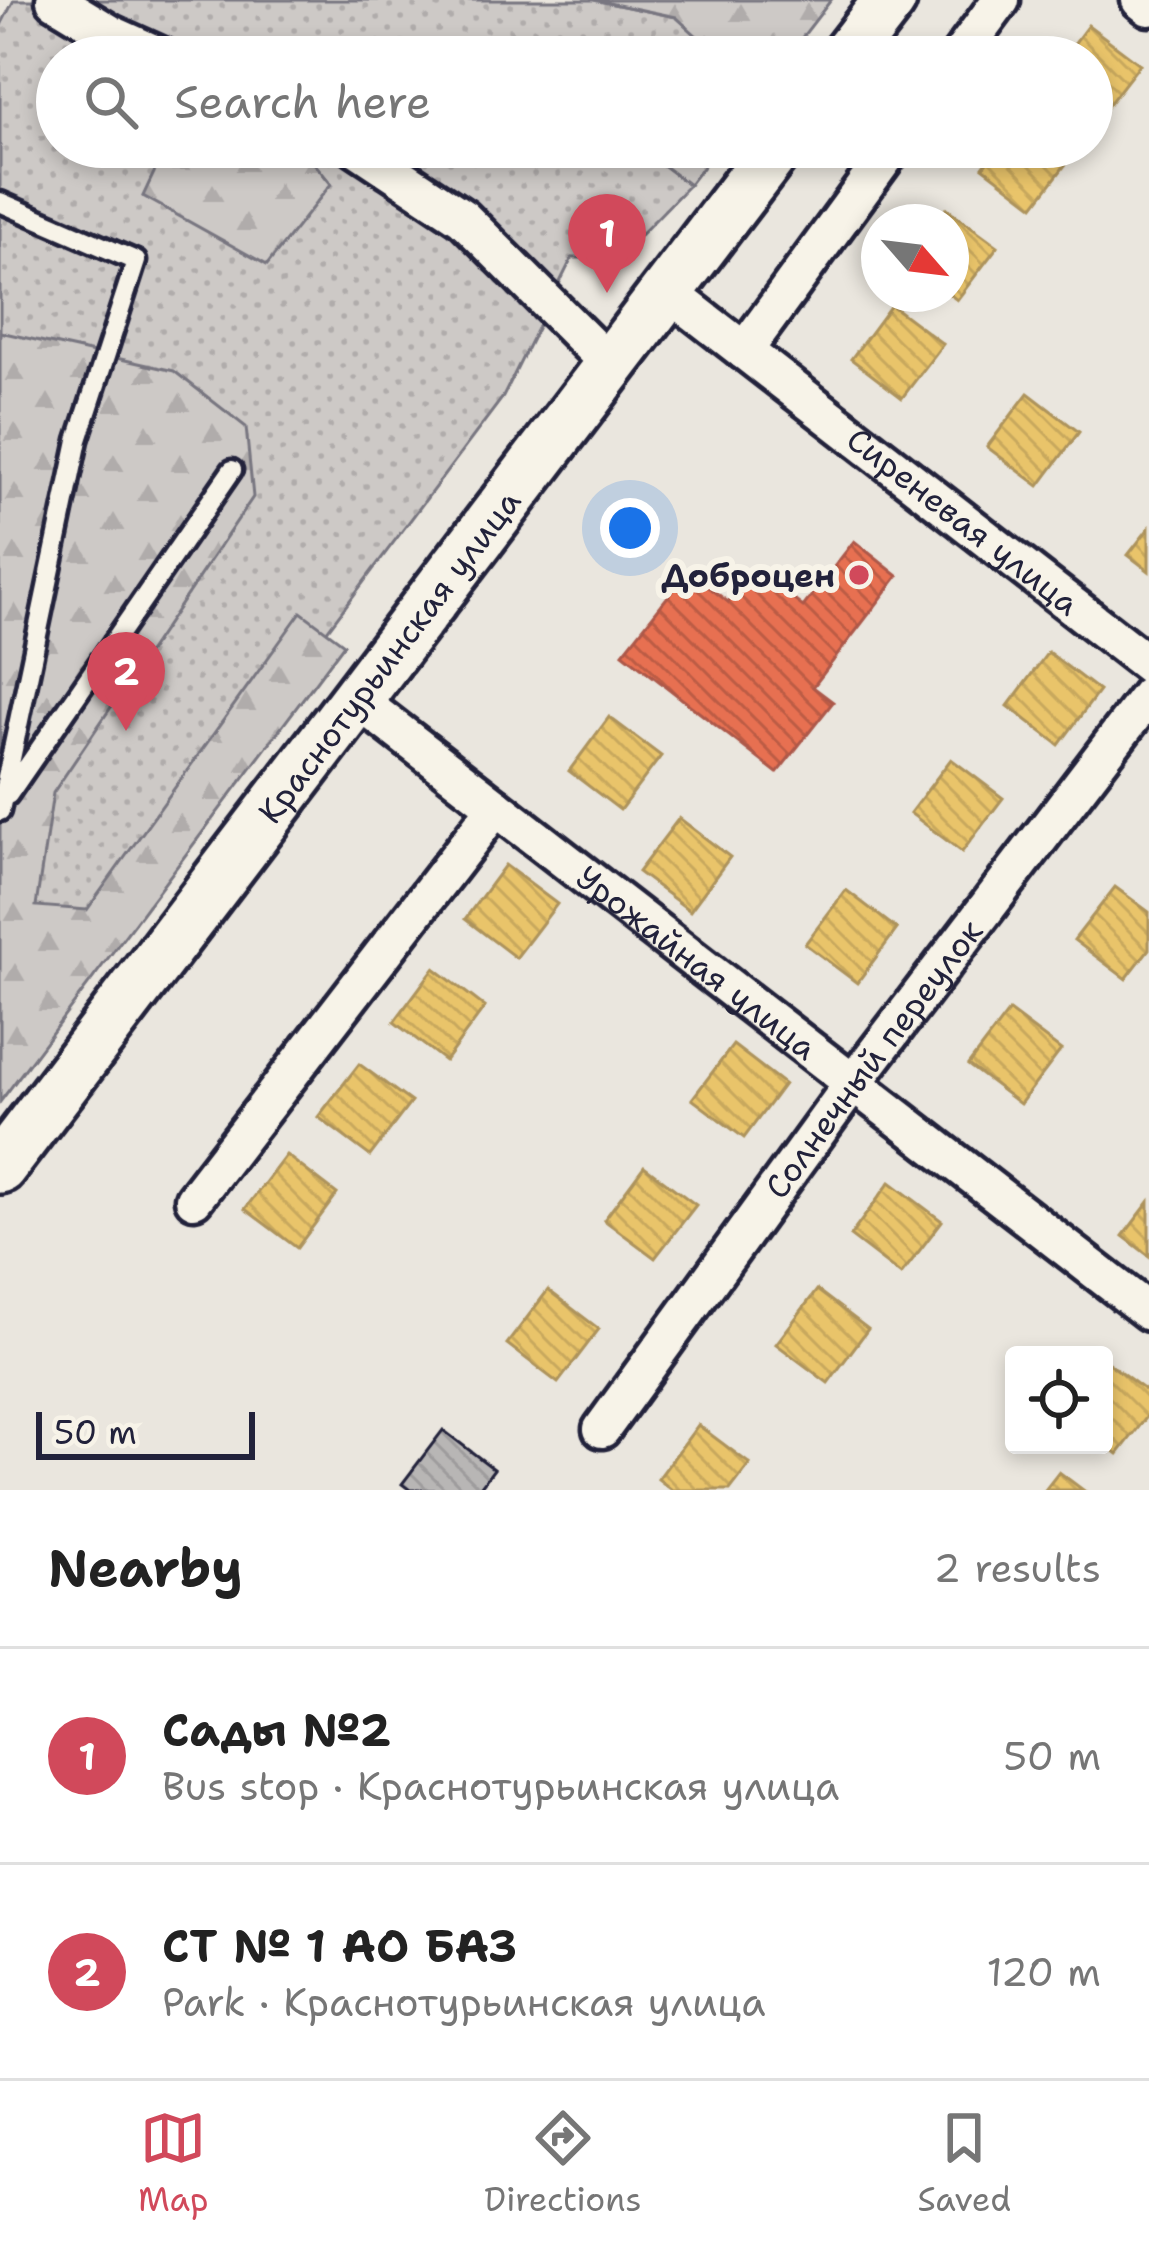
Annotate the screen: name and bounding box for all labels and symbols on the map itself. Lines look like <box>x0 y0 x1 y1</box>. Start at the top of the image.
pin: 1 <box>568 194 646 293</box>
north arrow <box>861 204 969 312</box>
street label: Сиреневая улица <box>837 417 1089 626</box>
street label: Краснотурьинская улица <box>248 481 531 833</box>
your location <box>600 498 660 558</box>
place label: Доброцен <box>662 553 835 598</box>
marker: Доброцен <box>846 562 872 588</box>
pin: 2 <box>87 632 165 731</box>
street label: Урожайная улица <box>567 855 826 1070</box>
street label: Солнечный переулок <box>755 910 993 1208</box>
scale bar <box>36 1406 255 1459</box>

